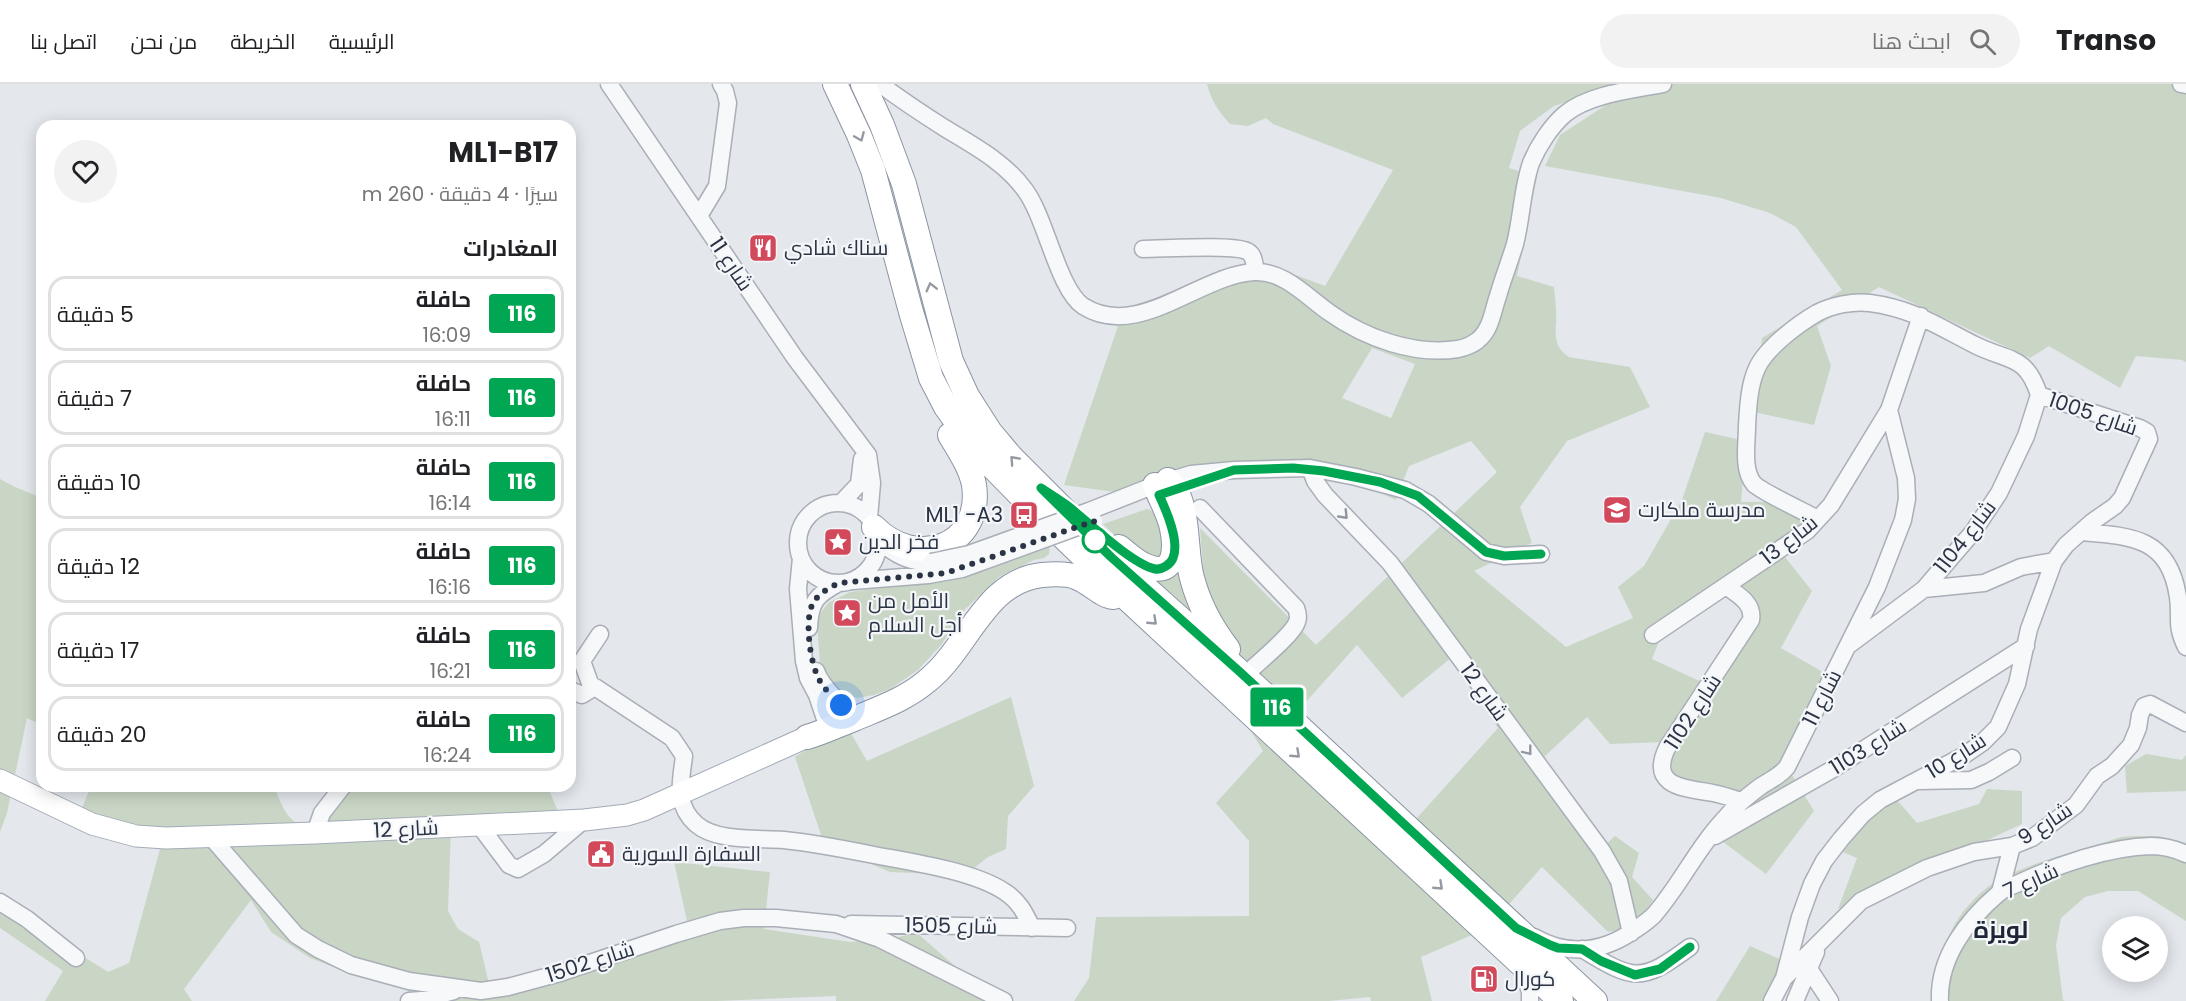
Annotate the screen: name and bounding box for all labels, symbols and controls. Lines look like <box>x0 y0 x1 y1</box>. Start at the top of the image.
search box <box>1600 14 2020 68</box>
text: Transo <box>2056 21 2156 60</box>
icon: search <box>1966 25 1999 58</box>
text: ابحث هنا <box>1872 26 1951 57</box>
text: اتصل بنا <box>30 27 97 56</box>
text: من نحن <box>130 27 197 56</box>
text: الخريطة <box>230 27 296 56</box>
text: الرئيسية <box>329 27 395 56</box>
one-way arrow <box>853 131 865 142</box>
text: ML1-B17 <box>448 133 558 172</box>
button: heart <box>54 140 117 203</box>
text: سيرًا · 4 دقيقة · 260 m <box>362 180 558 208</box>
street label: شارع 11 <box>703 231 760 297</box>
restaurant icon: سناك شادي <box>747 232 779 264</box>
text: المغادرات <box>463 233 558 264</box>
place label: سناك شادي <box>784 233 888 264</box>
one-way arrow <box>926 282 939 292</box>
text: حافلة <box>416 284 471 315</box>
text: 5 دقيقة <box>57 299 134 330</box>
text: 116 <box>507 299 537 328</box>
text: 16:09 <box>422 321 471 349</box>
text: حافلة <box>416 368 471 399</box>
text: 7 دقيقة <box>57 383 132 414</box>
text: 116 <box>507 383 537 412</box>
street label: شارع 1005 <box>2045 385 2142 442</box>
text: 16:11 <box>435 405 471 433</box>
text: حافلة <box>416 452 471 483</box>
one-way arrow <box>1011 457 1022 468</box>
text: 10 دقيقة <box>57 467 141 498</box>
text: 116 <box>507 467 537 496</box>
text: 16:14 <box>429 489 471 517</box>
school or university icon: مدرسة ملكارت <box>1601 494 1633 526</box>
street label: شارع 1104 <box>1927 494 2003 580</box>
place label: مدرسة ملكارت <box>1638 495 1765 524</box>
bus stop icon: ML1 -A3 <box>1008 499 1040 531</box>
place label: ML1 -A3 <box>925 500 1003 529</box>
one-way arrow <box>1337 507 1348 518</box>
street label: شارع 13 <box>1754 508 1823 571</box>
place icon: فخر الدين <box>822 526 854 558</box>
place label: فخر الدين <box>859 527 939 556</box>
unlabelled marker <box>1082 527 1108 553</box>
text: حافلة <box>416 536 471 567</box>
text: 12 دقيقة <box>57 551 140 582</box>
text: 116 <box>507 551 537 580</box>
text: 16:16 <box>429 573 471 601</box>
place label: الأمل من أجل السلام <box>868 586 962 639</box>
place icon: الأمل من أجل السلام <box>831 597 863 629</box>
one-way arrow <box>1145 614 1156 625</box>
text: حافلة <box>416 620 471 651</box>
text: 17 دقيقة <box>57 635 139 666</box>
text: 116 <box>507 635 537 664</box>
text: 16:21 <box>430 657 471 685</box>
street label: شارع 12 <box>1454 657 1515 727</box>
street label: شارع 11 <box>1795 665 1848 731</box>
street label: شارع 1102 <box>1657 668 1728 755</box>
line badge: 116 <box>1242 688 1312 726</box>
your location <box>826 690 856 720</box>
text: 116 <box>1262 693 1292 722</box>
text: حافلة <box>416 704 471 735</box>
street label: شارع 1103 <box>1824 712 1912 781</box>
text: 20 دقيقة <box>57 719 147 750</box>
text: 116 <box>507 719 537 748</box>
street label: شارع 10 <box>1920 726 1991 785</box>
text: 16:24 <box>424 741 471 769</box>
one-way arrow <box>1521 745 1532 756</box>
one-way arrow <box>1289 747 1300 758</box>
street label: شارع 9 <box>2012 795 2078 852</box>
street label: شارع 12 <box>373 812 439 845</box>
public building icon: السفارة السورية <box>585 838 617 870</box>
place label: السفارة السورية <box>622 839 761 868</box>
street label: شارع 7 <box>1999 856 2063 906</box>
one-way arrow <box>1432 879 1443 890</box>
street label: شارع 1505 <box>904 910 998 941</box>
district label: لويزة <box>1974 913 2028 946</box>
map controls <box>2102 916 2168 982</box>
button: layers <box>2102 916 2168 982</box>
street label: شارع 1502 <box>542 934 638 989</box>
fuel station icon: كورال <box>1468 963 1500 995</box>
place label: كورال <box>1505 964 1555 993</box>

